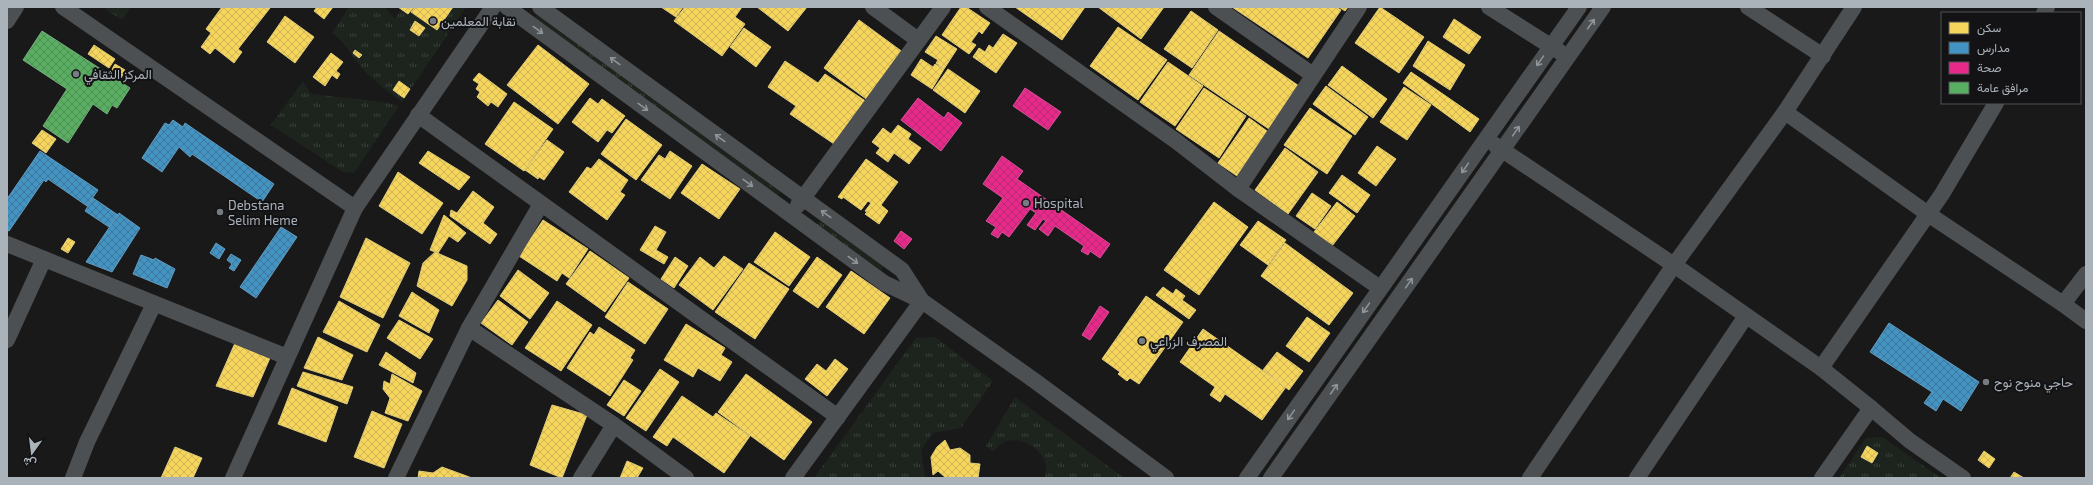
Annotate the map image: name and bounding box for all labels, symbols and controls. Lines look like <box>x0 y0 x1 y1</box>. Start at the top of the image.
legend <box>1941 12 2081 104</box>
place label: نقابة المعلمين <box>441 13 516 30</box>
marker: نقابة المعلمين <box>428 16 438 26</box>
one-way arrow <box>1587 19 1595 30</box>
text: سكن <box>1977 20 2001 36</box>
one-way arrow <box>533 26 544 34</box>
text: مدارس <box>1977 40 2010 56</box>
one-way arrow <box>1536 56 1544 67</box>
one-way arrow <box>610 57 621 66</box>
text: صحة <box>1977 60 2001 74</box>
place label: المركز الثقافي <box>84 66 152 85</box>
marker: المركز الثقافي <box>71 69 81 79</box>
text: مرافق عامة <box>1977 80 2028 96</box>
one-way arrow <box>638 103 649 111</box>
one-way arrow <box>1512 125 1520 136</box>
one-way arrow <box>715 134 726 142</box>
one-way arrow <box>1461 162 1470 173</box>
one-way arrow <box>742 179 753 188</box>
place label: Hospital <box>1034 195 1084 211</box>
place label: Debstana Selim Heme <box>228 197 298 228</box>
marker: Hospital <box>1021 198 1031 208</box>
marker: Debstana Selim Heme <box>215 207 225 217</box>
one-way arrow <box>820 210 831 218</box>
one-way arrow <box>848 256 859 264</box>
one-way arrow <box>1405 278 1413 289</box>
one-way arrow <box>1362 302 1370 313</box>
place label: المصرف الزراعي <box>1150 333 1227 352</box>
marker: المصرف الزراعي <box>1137 336 1147 346</box>
place label: حاجي منوح نوح <box>1994 374 2073 393</box>
marker: حاجي منوح نوح <box>1981 377 1991 387</box>
one-way arrow <box>1330 384 1338 395</box>
one-way arrow <box>1287 409 1295 420</box>
north arrow <box>12 433 52 473</box>
text: ش <box>21 454 38 471</box>

